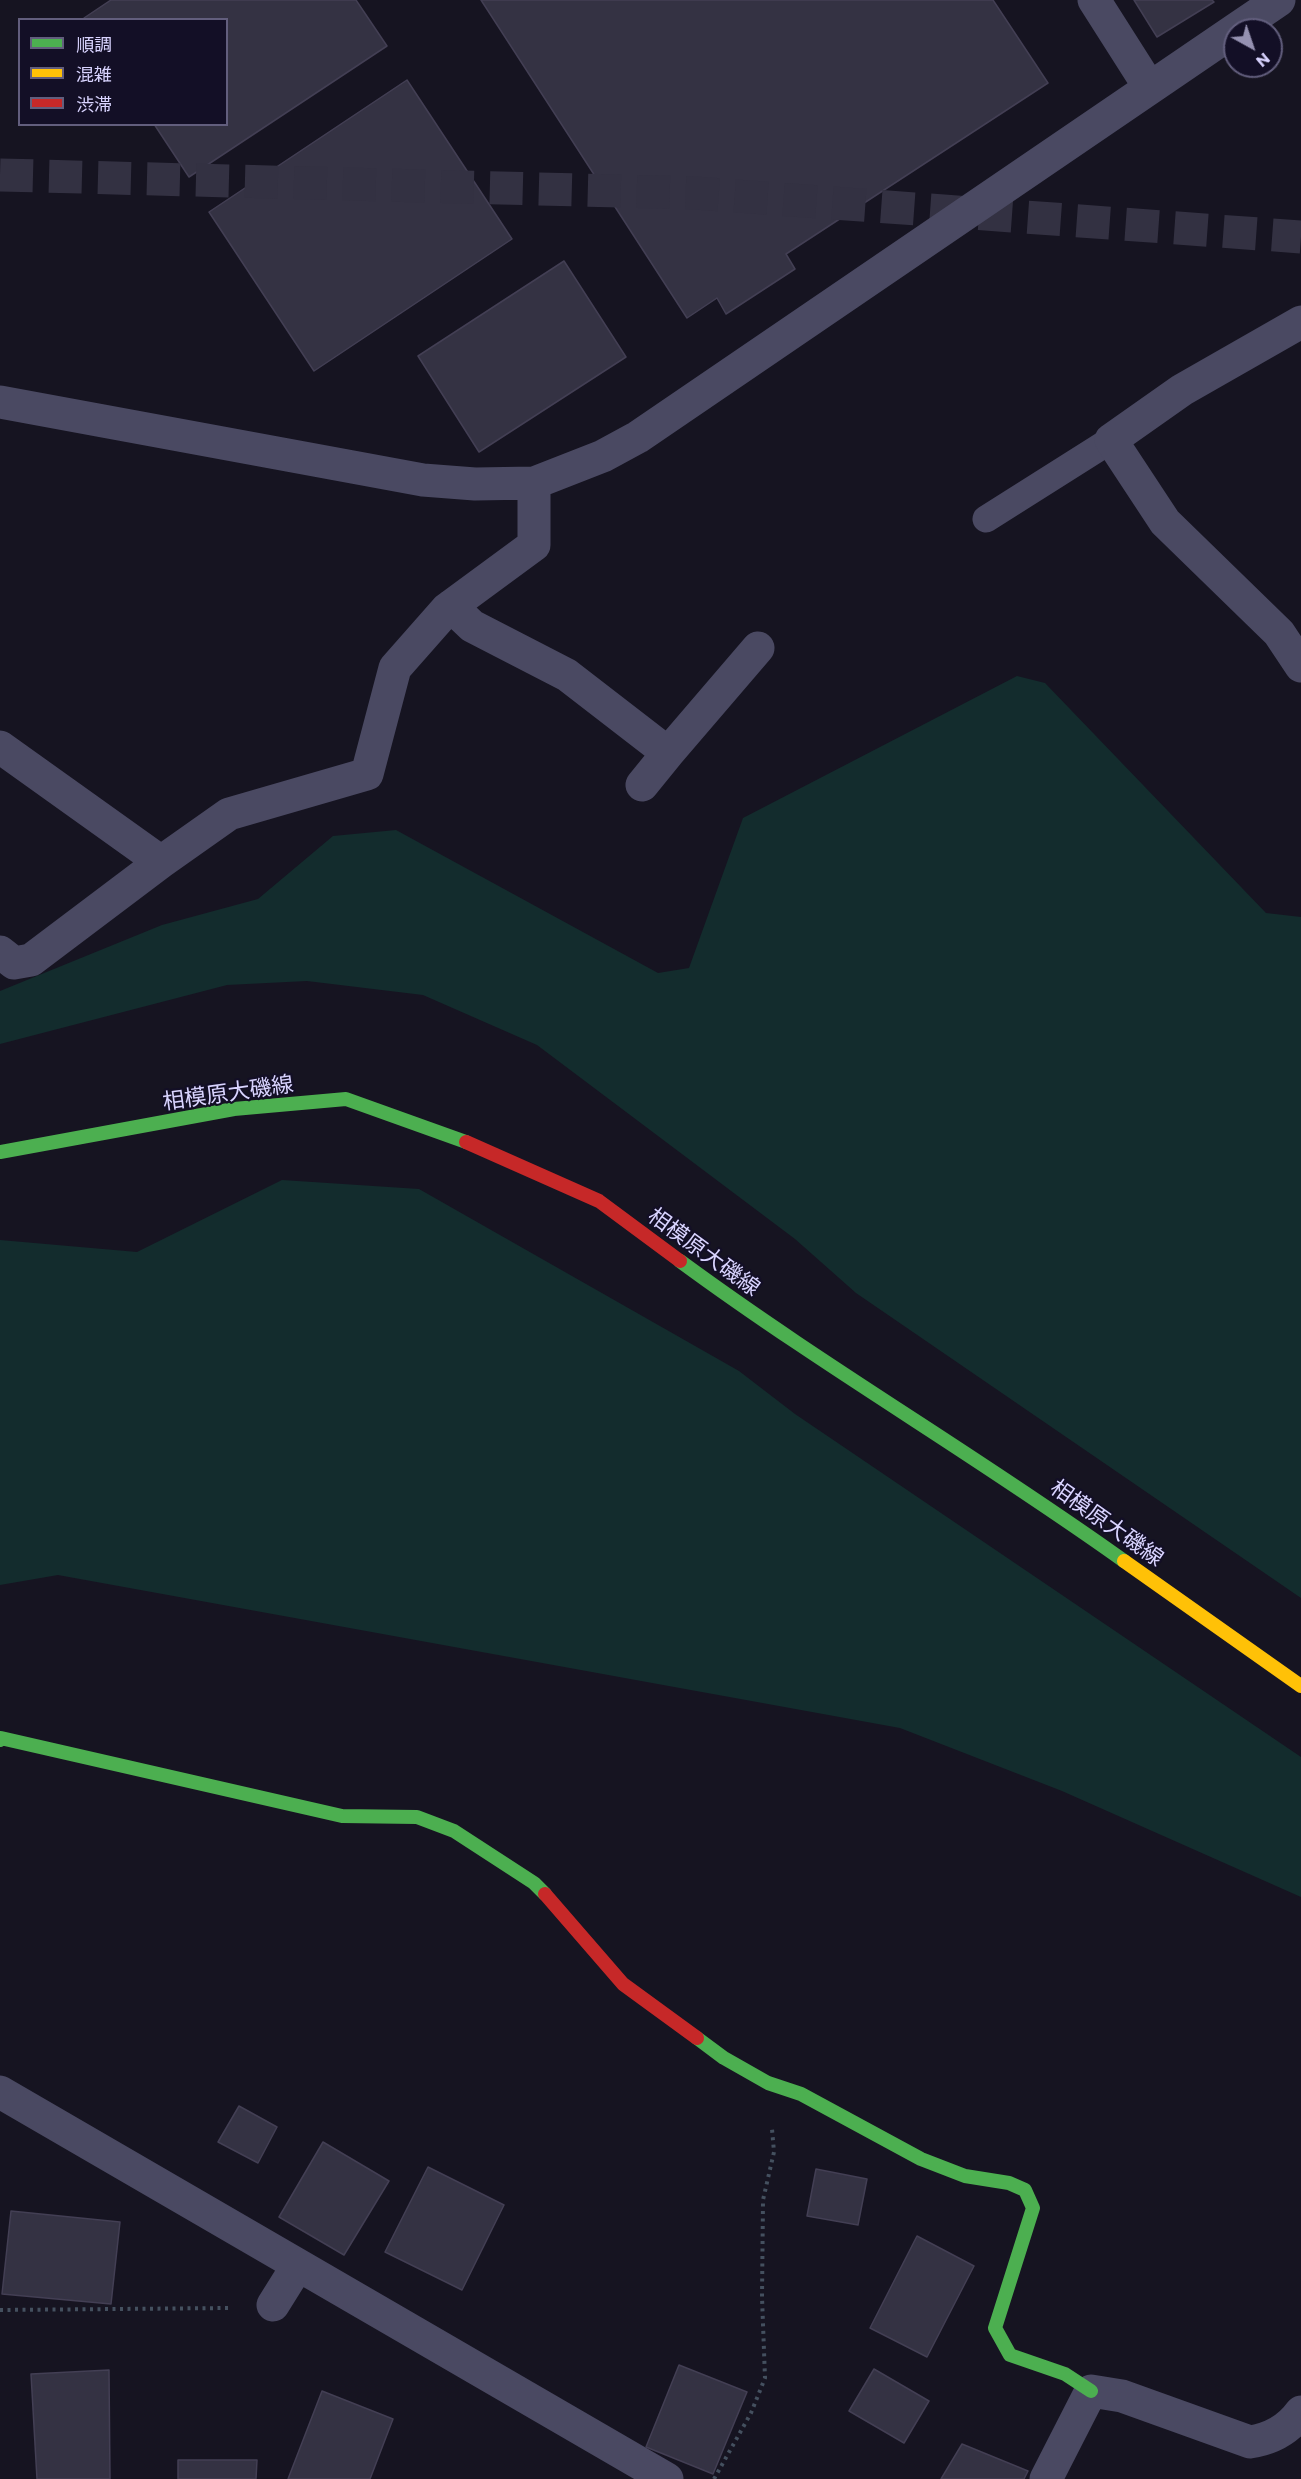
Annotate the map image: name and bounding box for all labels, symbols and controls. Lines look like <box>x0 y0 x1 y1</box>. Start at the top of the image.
legend <box>18 18 228 126</box>
north arrow <box>1223 18 1283 78</box>
text: 順調 <box>76 33 112 55</box>
text: N <box>1253 50 1274 72</box>
text: 混雑 <box>76 63 112 85</box>
text: 渋滞 <box>76 93 112 115</box>
street label: 相模原大磯線 <box>161 1071 295 1115</box>
street label: 相模原大磯線 <box>643 1203 765 1301</box>
street label: 相模原大磯線 <box>1045 1474 1169 1572</box>

